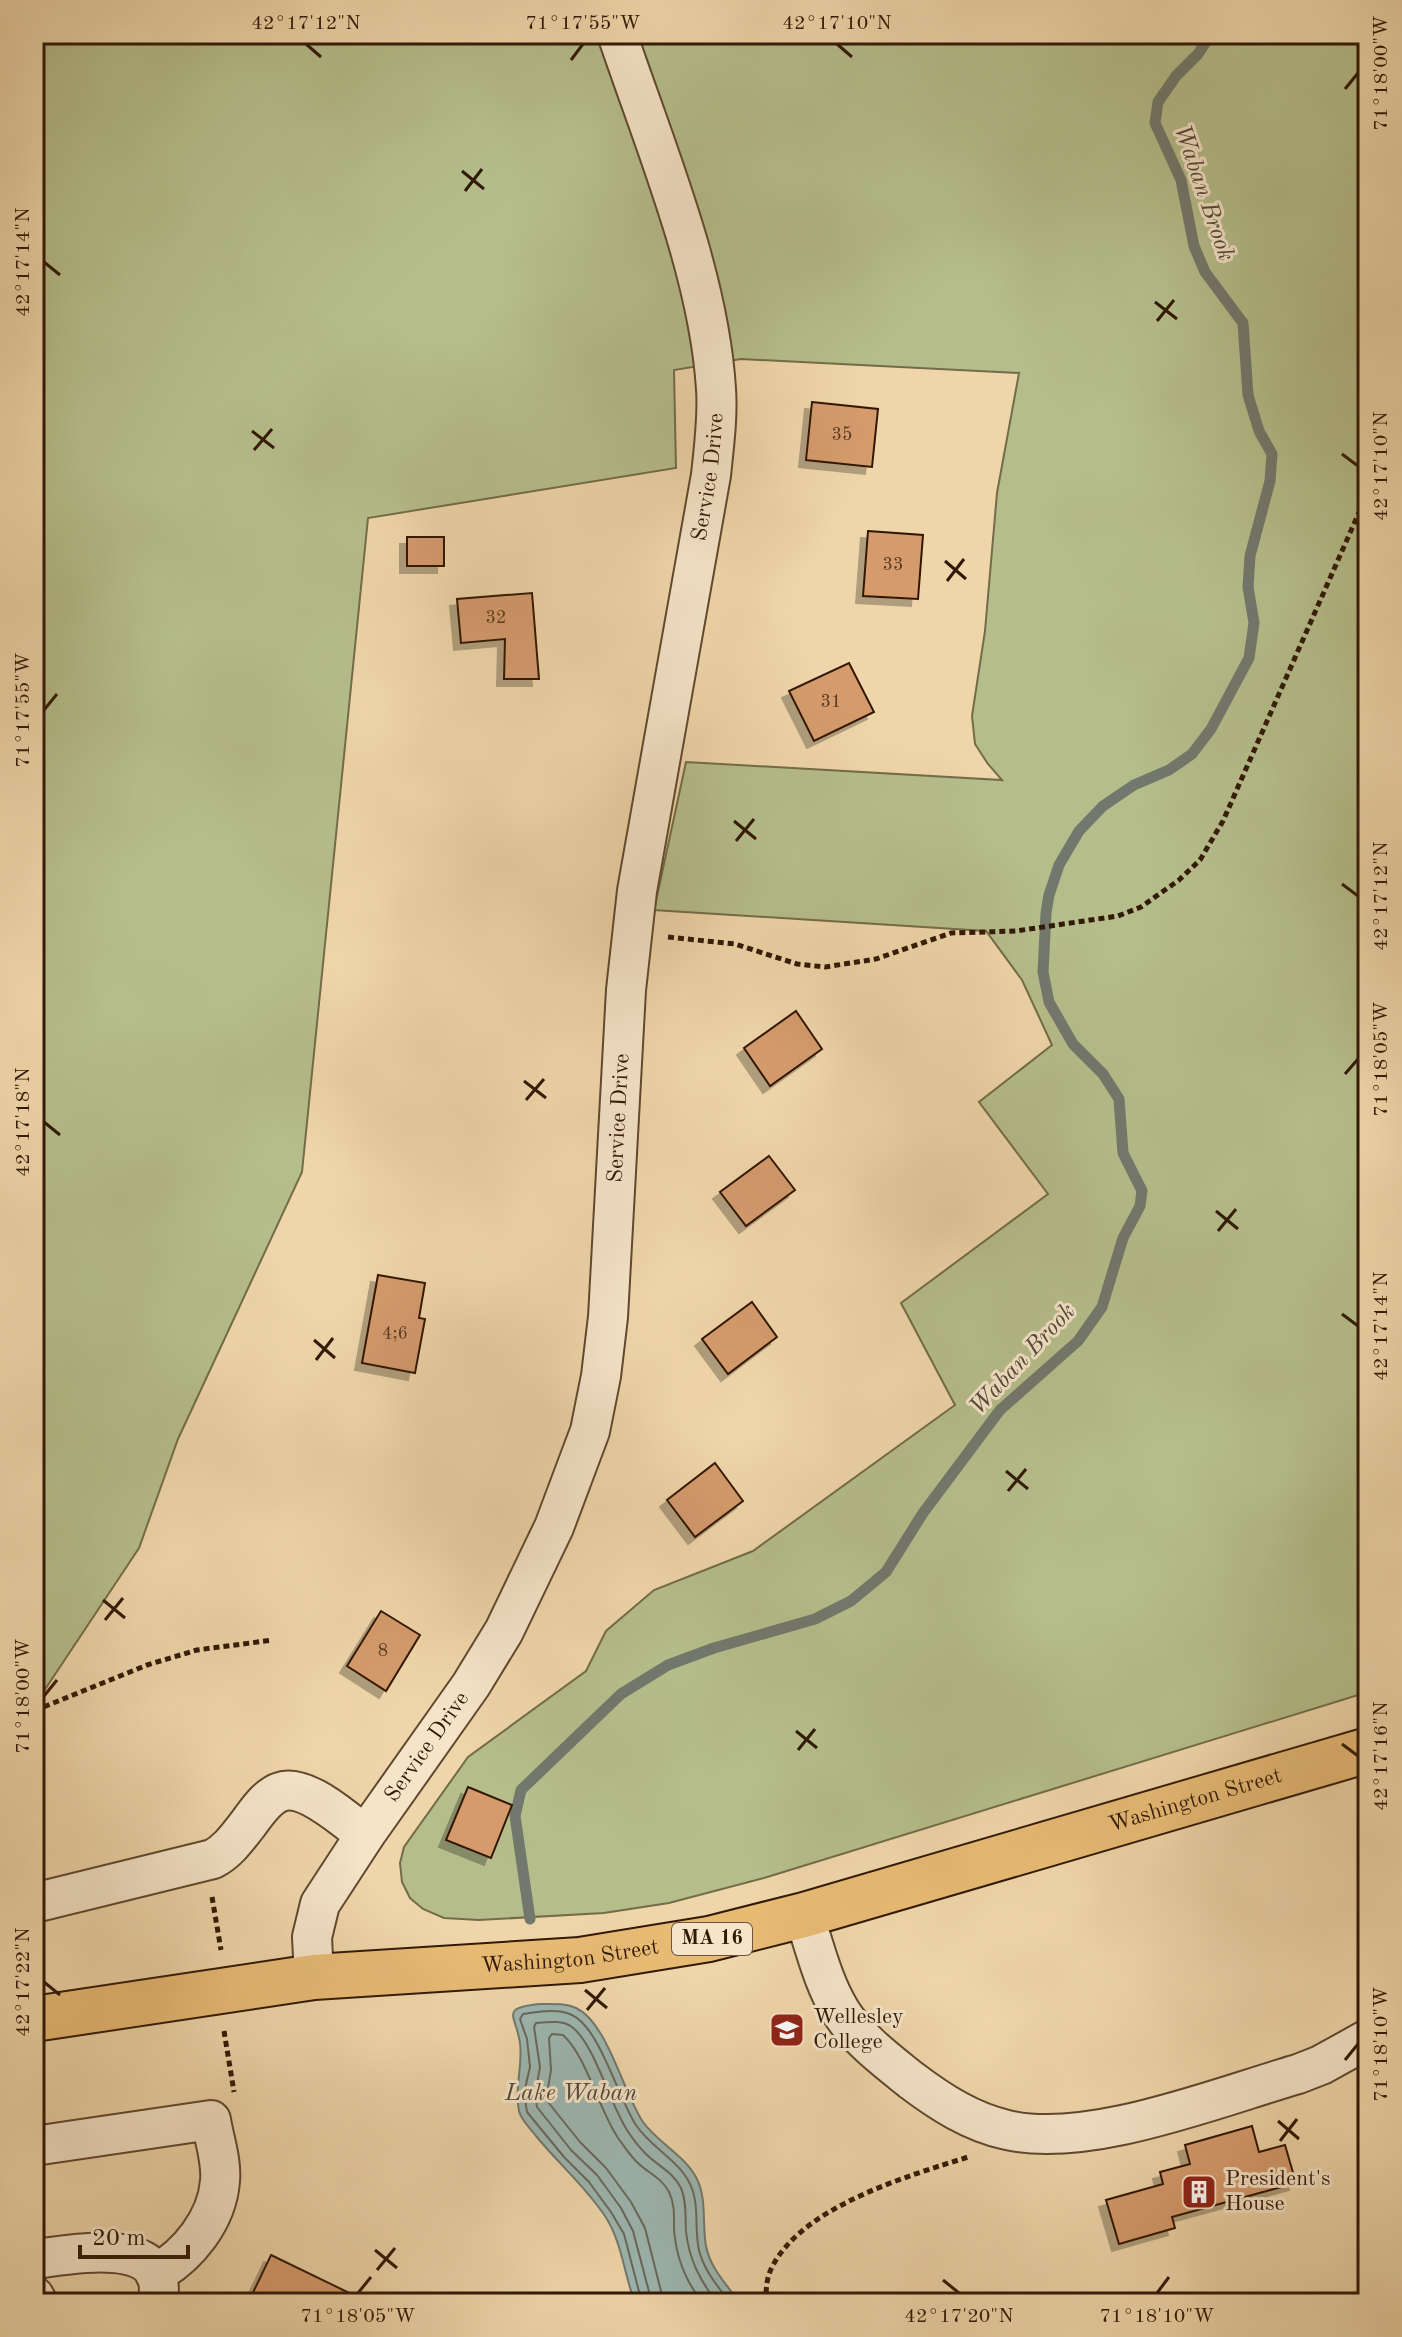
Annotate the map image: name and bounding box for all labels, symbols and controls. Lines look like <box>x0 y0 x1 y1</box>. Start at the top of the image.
text: 42°17'12"N <box>251 14 361 34</box>
text: 71°17'55"W <box>525 14 641 34</box>
text: 42°17'10"N <box>782 14 892 34</box>
text: 71°18'00"W <box>1372 15 1392 131</box>
water label: Waban Brook <box>1168 122 1238 264</box>
text: 42°17'14"N <box>14 207 34 317</box>
text: 42°17'10"N <box>1372 411 1392 521</box>
street label: Service Drive <box>688 413 727 543</box>
house number: 35 <box>832 426 852 444</box>
house number: 33 <box>883 556 903 574</box>
house number: 32 <box>486 609 506 627</box>
text: 71°17'55"W <box>14 652 34 768</box>
house number: 31 <box>821 693 841 711</box>
text: 42°17'12"N <box>1372 841 1392 951</box>
text: 71°18'05"W <box>1372 1001 1392 1117</box>
street label: Service Drive <box>604 1053 633 1183</box>
text: 42°17'18"N <box>14 1067 34 1177</box>
text: 42°17'14"N <box>1372 1271 1392 1381</box>
water label: Waban Brook <box>966 1300 1080 1420</box>
house number: 4;6 <box>382 1325 408 1343</box>
text: 71°18'00"W <box>14 1638 34 1754</box>
house number: 8 <box>378 1642 388 1660</box>
street label: Service Drive <box>381 1688 473 1806</box>
text: 42°17'16"N <box>1372 1701 1392 1811</box>
street label: Washington Street <box>1106 1765 1284 1836</box>
road number: MA 16 <box>672 1923 752 1955</box>
text: 42°17'22"N <box>14 1927 34 2037</box>
street label: Washington Street <box>480 1936 661 1977</box>
text: 71°18'10"W <box>1372 1986 1392 2102</box>
place label: Wellesley College <box>813 2006 904 2053</box>
school or university icon: Wellesley College <box>768 2011 806 2049</box>
water label: Lake Waban <box>504 2082 637 2106</box>
place label: President's House <box>1225 2168 1331 2215</box>
building icon: President's House <box>1180 2173 1218 2211</box>
scale bar <box>80 2209 188 2259</box>
text: 20 m <box>92 2227 146 2251</box>
text: 71°18'05"W <box>300 2307 416 2327</box>
text: 42°17'20"N <box>904 2307 1014 2327</box>
text: 71°18'10"W <box>1099 2307 1215 2327</box>

